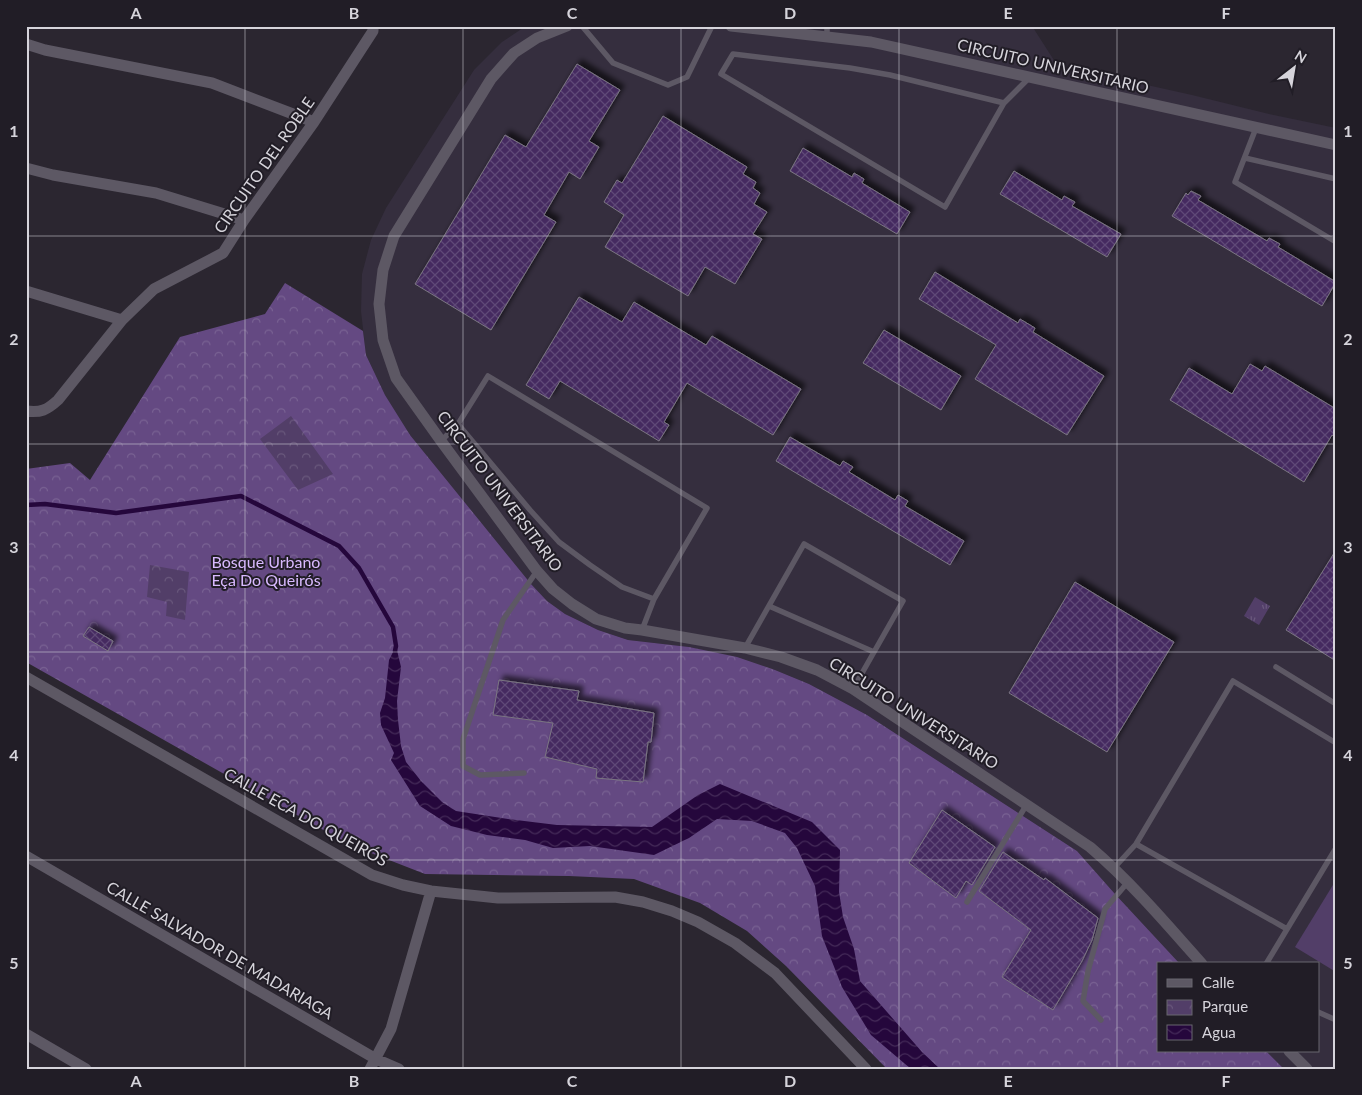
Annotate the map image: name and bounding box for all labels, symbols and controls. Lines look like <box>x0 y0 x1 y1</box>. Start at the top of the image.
text: A <box>129 3 142 22</box>
text: B <box>349 3 359 22</box>
text: C <box>567 3 578 22</box>
text: D <box>784 3 796 22</box>
text: E <box>1003 3 1013 22</box>
text: F <box>1221 3 1231 22</box>
street label: CIRCUITO UNIVERSITARIO <box>955 34 1151 97</box>
north arrow <box>1270 42 1320 92</box>
text: N <box>1292 46 1310 66</box>
street label: CIRCUITO DEL ROBLE <box>209 93 318 236</box>
text: 1 <box>9 121 19 140</box>
text: 1 <box>1343 121 1353 140</box>
text: 2 <box>9 329 19 348</box>
text: 2 <box>1343 329 1353 348</box>
street label: CIRCUITO UNIVERSITARIO <box>434 407 567 575</box>
text: 3 <box>9 537 19 556</box>
text: 3 <box>1343 537 1353 556</box>
park label: Bosque Urbano Eça Do Queirós <box>211 552 321 589</box>
street label: CIRCUITO UNIVERSITARIO <box>826 653 1003 773</box>
text: 4 <box>9 745 19 764</box>
text: 4 <box>1343 745 1353 764</box>
street label: CALLE ECA DO QUEIRÓS <box>221 764 391 870</box>
street label: CALLE SALVADOR DE MADARIAGA <box>104 877 337 1023</box>
text: 5 <box>9 953 19 972</box>
text: 5 <box>1343 953 1353 972</box>
legend <box>1157 962 1320 1052</box>
text: Calle <box>1202 973 1235 991</box>
text: Parque <box>1202 997 1248 1015</box>
text: Agua <box>1202 1023 1236 1041</box>
text: A <box>129 1071 142 1090</box>
text: B <box>349 1071 359 1090</box>
text: C <box>567 1071 578 1090</box>
text: D <box>784 1071 796 1090</box>
text: E <box>1003 1071 1013 1090</box>
text: F <box>1221 1071 1231 1090</box>

